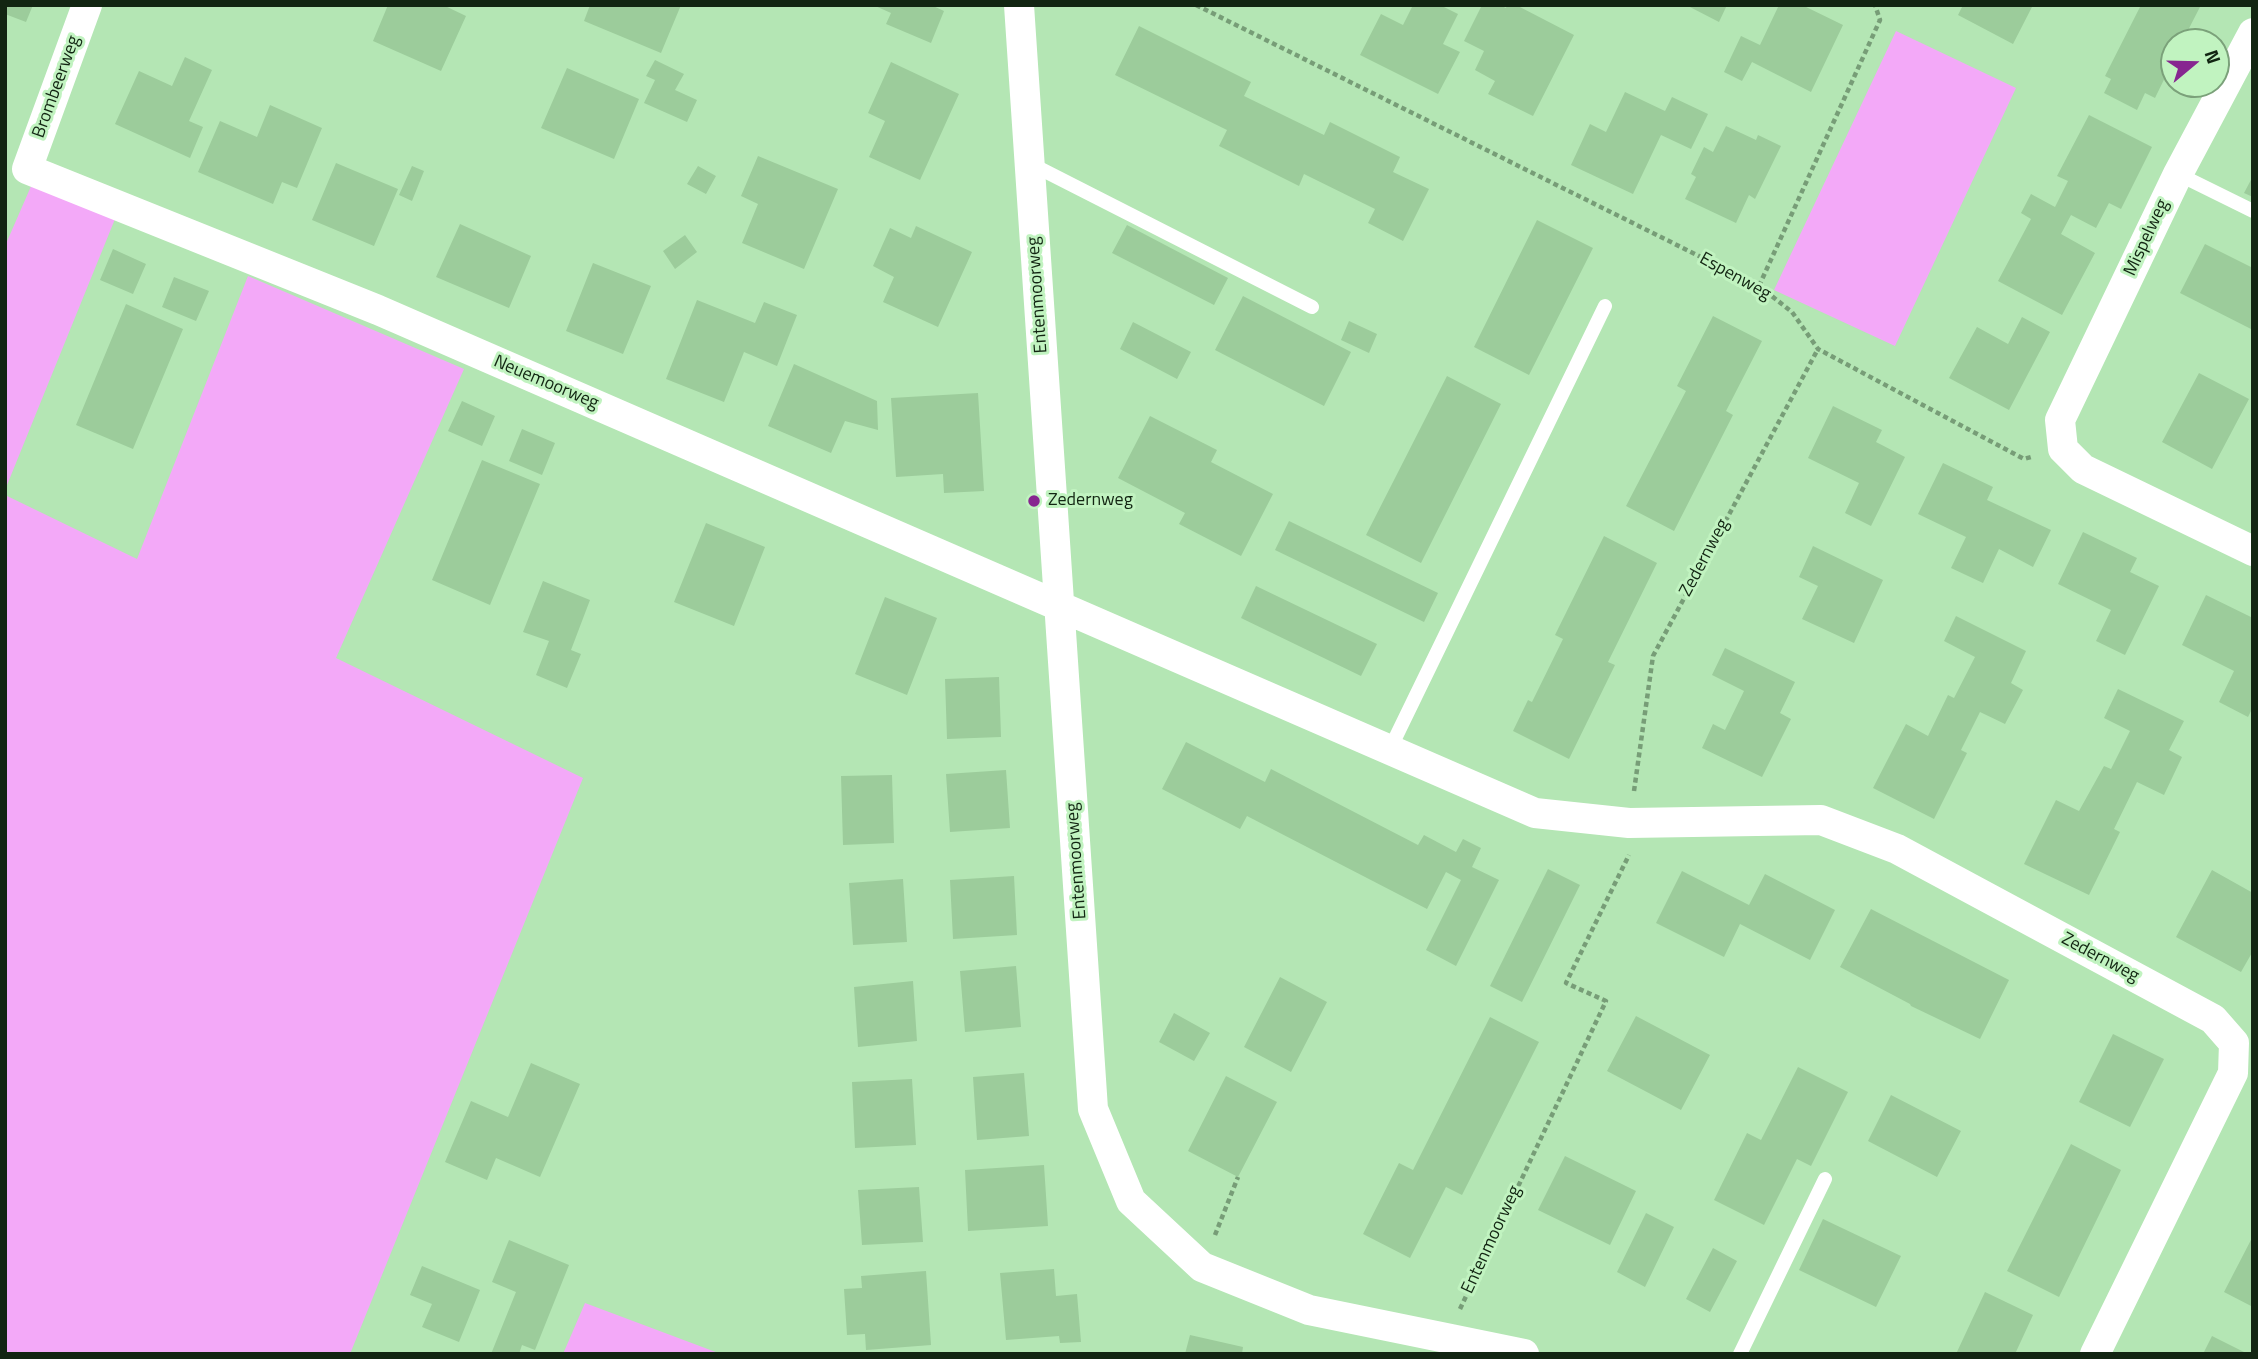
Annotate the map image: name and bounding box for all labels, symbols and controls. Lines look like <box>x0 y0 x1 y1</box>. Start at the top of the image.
north arrow <box>2160 28 2230 98</box>
street label: Brombeerweg <box>28 33 86 141</box>
text: N <box>2198 46 2229 68</box>
street label: Mispelweg <box>2120 196 2174 280</box>
street label: Entenmoorweg <box>1023 236 1053 354</box>
street label: Espenweg <box>1695 249 1775 305</box>
street label: Neuemoorweg <box>490 351 602 415</box>
place label: Zedernweg <box>1048 490 1133 512</box>
marker: Zedernweg <box>1026 493 1042 509</box>
street label: Zedernweg <box>1676 515 1734 601</box>
street label: Entenmoorweg <box>1062 802 1092 920</box>
street label: Zedernweg <box>2057 929 2143 987</box>
street label: Entenmoorweg <box>1458 1182 1526 1298</box>

